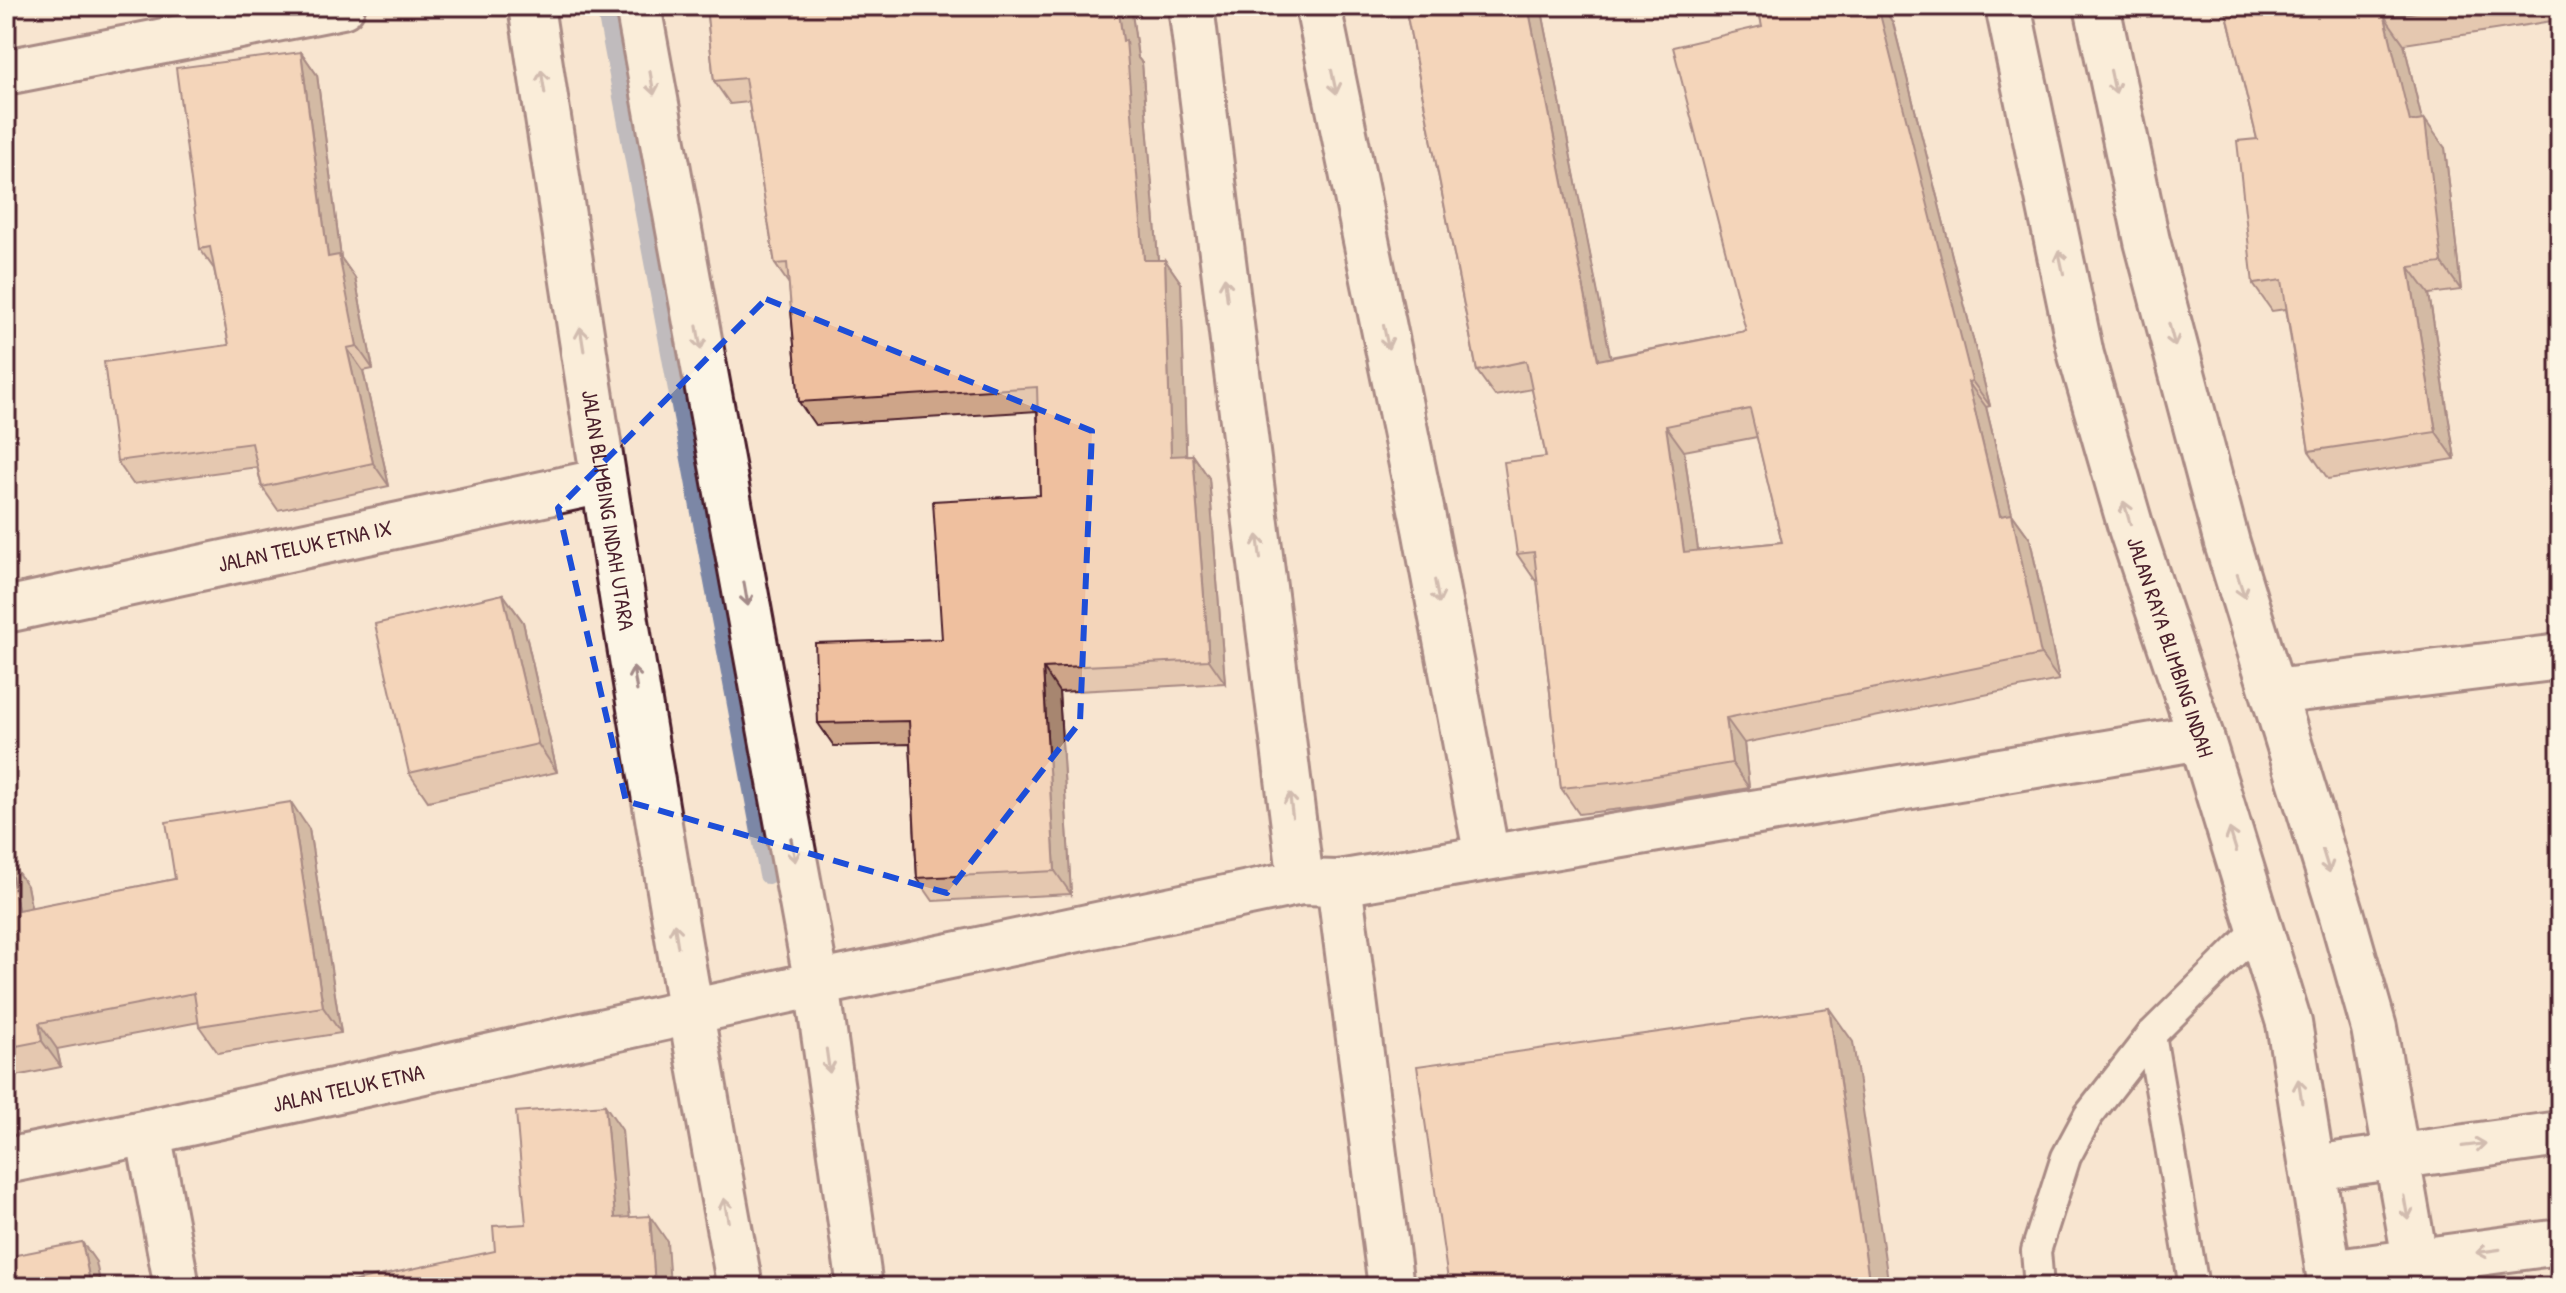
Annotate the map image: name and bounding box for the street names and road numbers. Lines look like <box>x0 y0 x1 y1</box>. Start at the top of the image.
street label: JALAN BLIMBING INDAH UTARA <box>575 388 642 633</box>
street label: JALAN TELUK ETNA IX <box>215 512 395 579</box>
street label: JALAN RAYA BLIMBING INDAH <box>2120 533 2221 761</box>
street label: JALAN TELUK ETNA <box>270 1056 427 1119</box>

